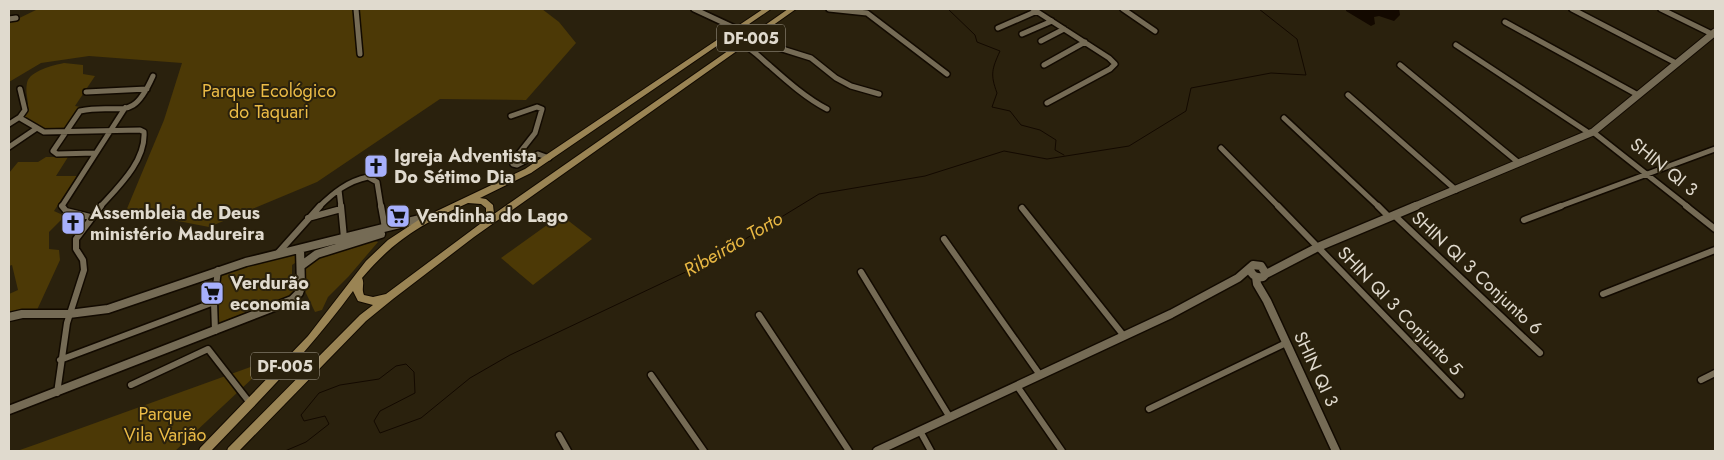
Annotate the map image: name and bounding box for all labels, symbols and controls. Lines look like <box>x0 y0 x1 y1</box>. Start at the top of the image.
road number: DF-005 <box>717 24 785 52</box>
park label: Parque Ecológico do Taquari <box>202 78 336 125</box>
street label: SHIN QI 3 <box>1625 132 1704 202</box>
place label: Igreja Adventista Do Sétimo Dia <box>394 143 537 190</box>
church icon: Igreja Adventista Do Sétimo Dia <box>363 153 389 179</box>
place label: Assembleia de Deus ministério Madureira <box>89 200 264 247</box>
supermarket icon: Vendinha do Lago <box>385 203 411 229</box>
place label: Vendinha do Lago <box>415 203 569 229</box>
water label: Ribeirão Torto <box>679 205 787 283</box>
street label: SHIN QI 3 Conjunto 6 <box>1406 205 1548 341</box>
church icon: Assembleia de Deus ministério Madureira <box>60 210 86 236</box>
street label: SHIN QI 3 Conjunto 5 <box>1331 241 1469 381</box>
place label: Verdurão economia <box>229 270 310 317</box>
supermarket icon: Verdurão economia <box>199 280 225 306</box>
street label: SHIN QI 3 <box>1287 327 1345 411</box>
road number: DF-005 <box>251 352 319 380</box>
park label: Parque Vila Varjão <box>124 401 207 448</box>

